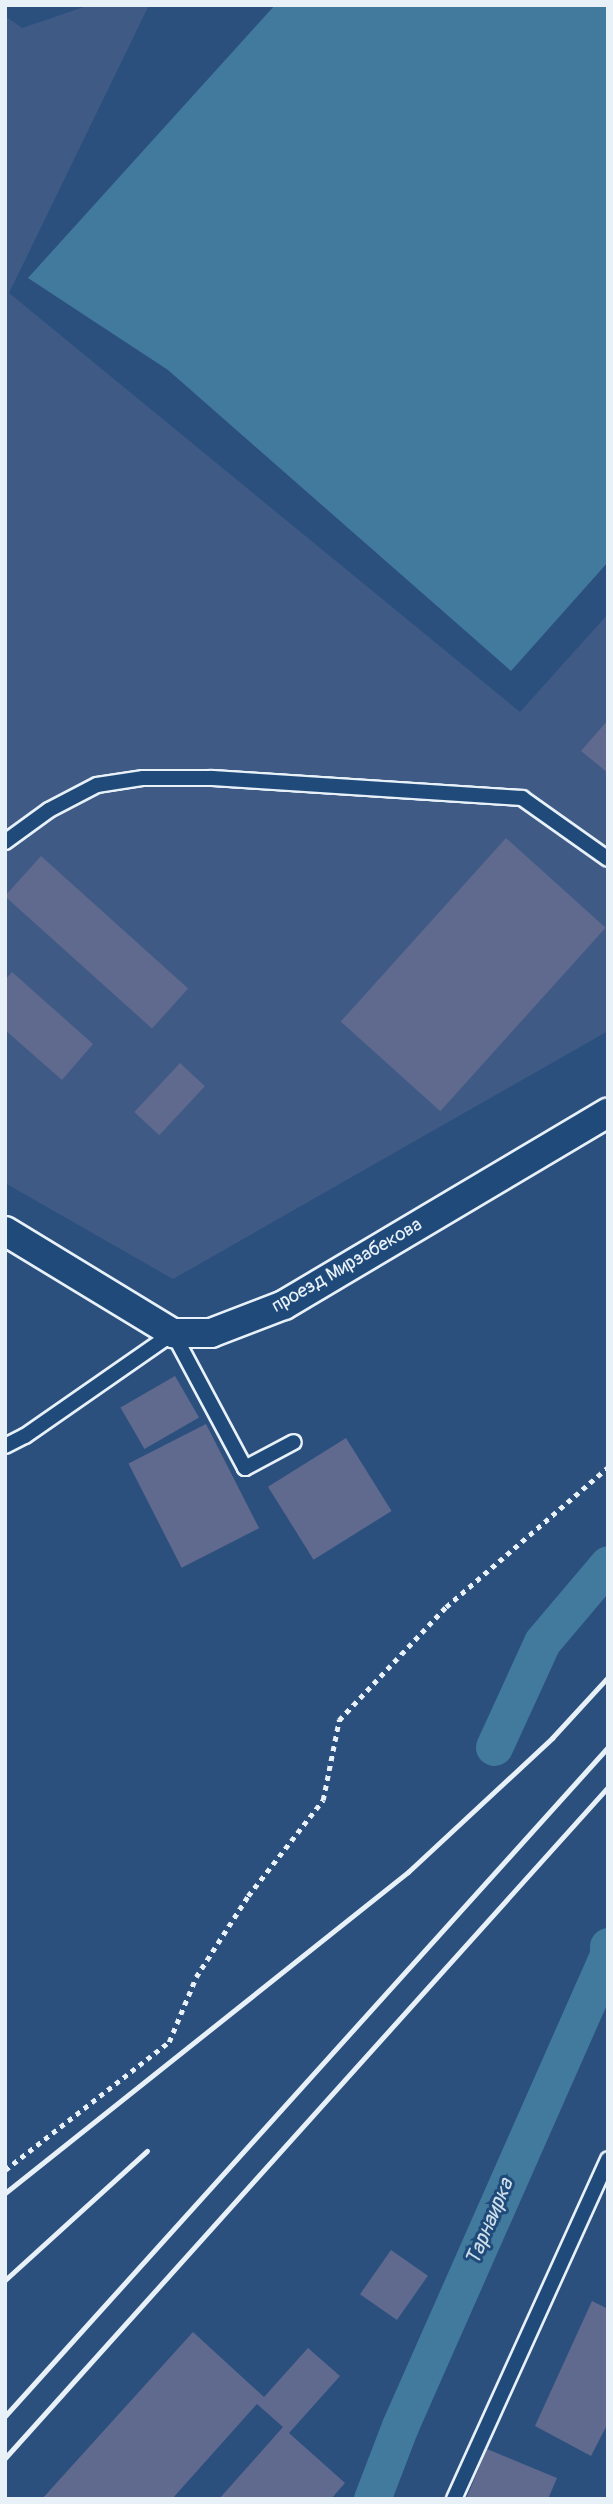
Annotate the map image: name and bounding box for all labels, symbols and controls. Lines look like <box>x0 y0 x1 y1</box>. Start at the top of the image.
street label: проезд Мирзабекова <box>268 1214 426 1318</box>
water label: Тарнаирка <box>461 2175 519 2269</box>

